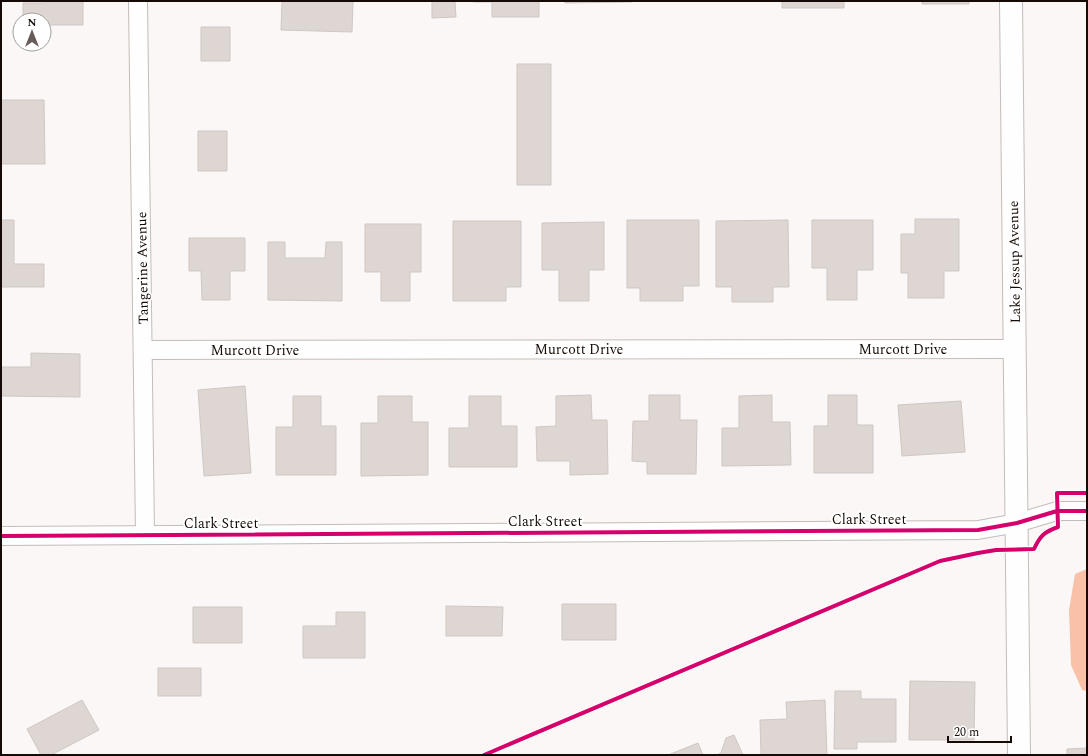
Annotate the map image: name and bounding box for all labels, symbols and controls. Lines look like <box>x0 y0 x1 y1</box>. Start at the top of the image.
north arrow <box>12 12 52 52</box>
text: N <box>28 14 37 31</box>
street label: Lake Jessup Avenue <box>1003 200 1026 324</box>
street label: Tangerine Avenue <box>131 211 154 325</box>
street label: Murcott Drive <box>535 339 624 360</box>
street label: Murcott Drive <box>859 339 948 360</box>
street label: Murcott Drive <box>211 340 300 361</box>
street label: Clark Street <box>832 509 906 530</box>
street label: Clark Street <box>508 511 582 532</box>
street label: Clark Street <box>184 513 258 534</box>
scale bar <box>948 718 1011 744</box>
text: 20 m <box>954 723 979 742</box>

